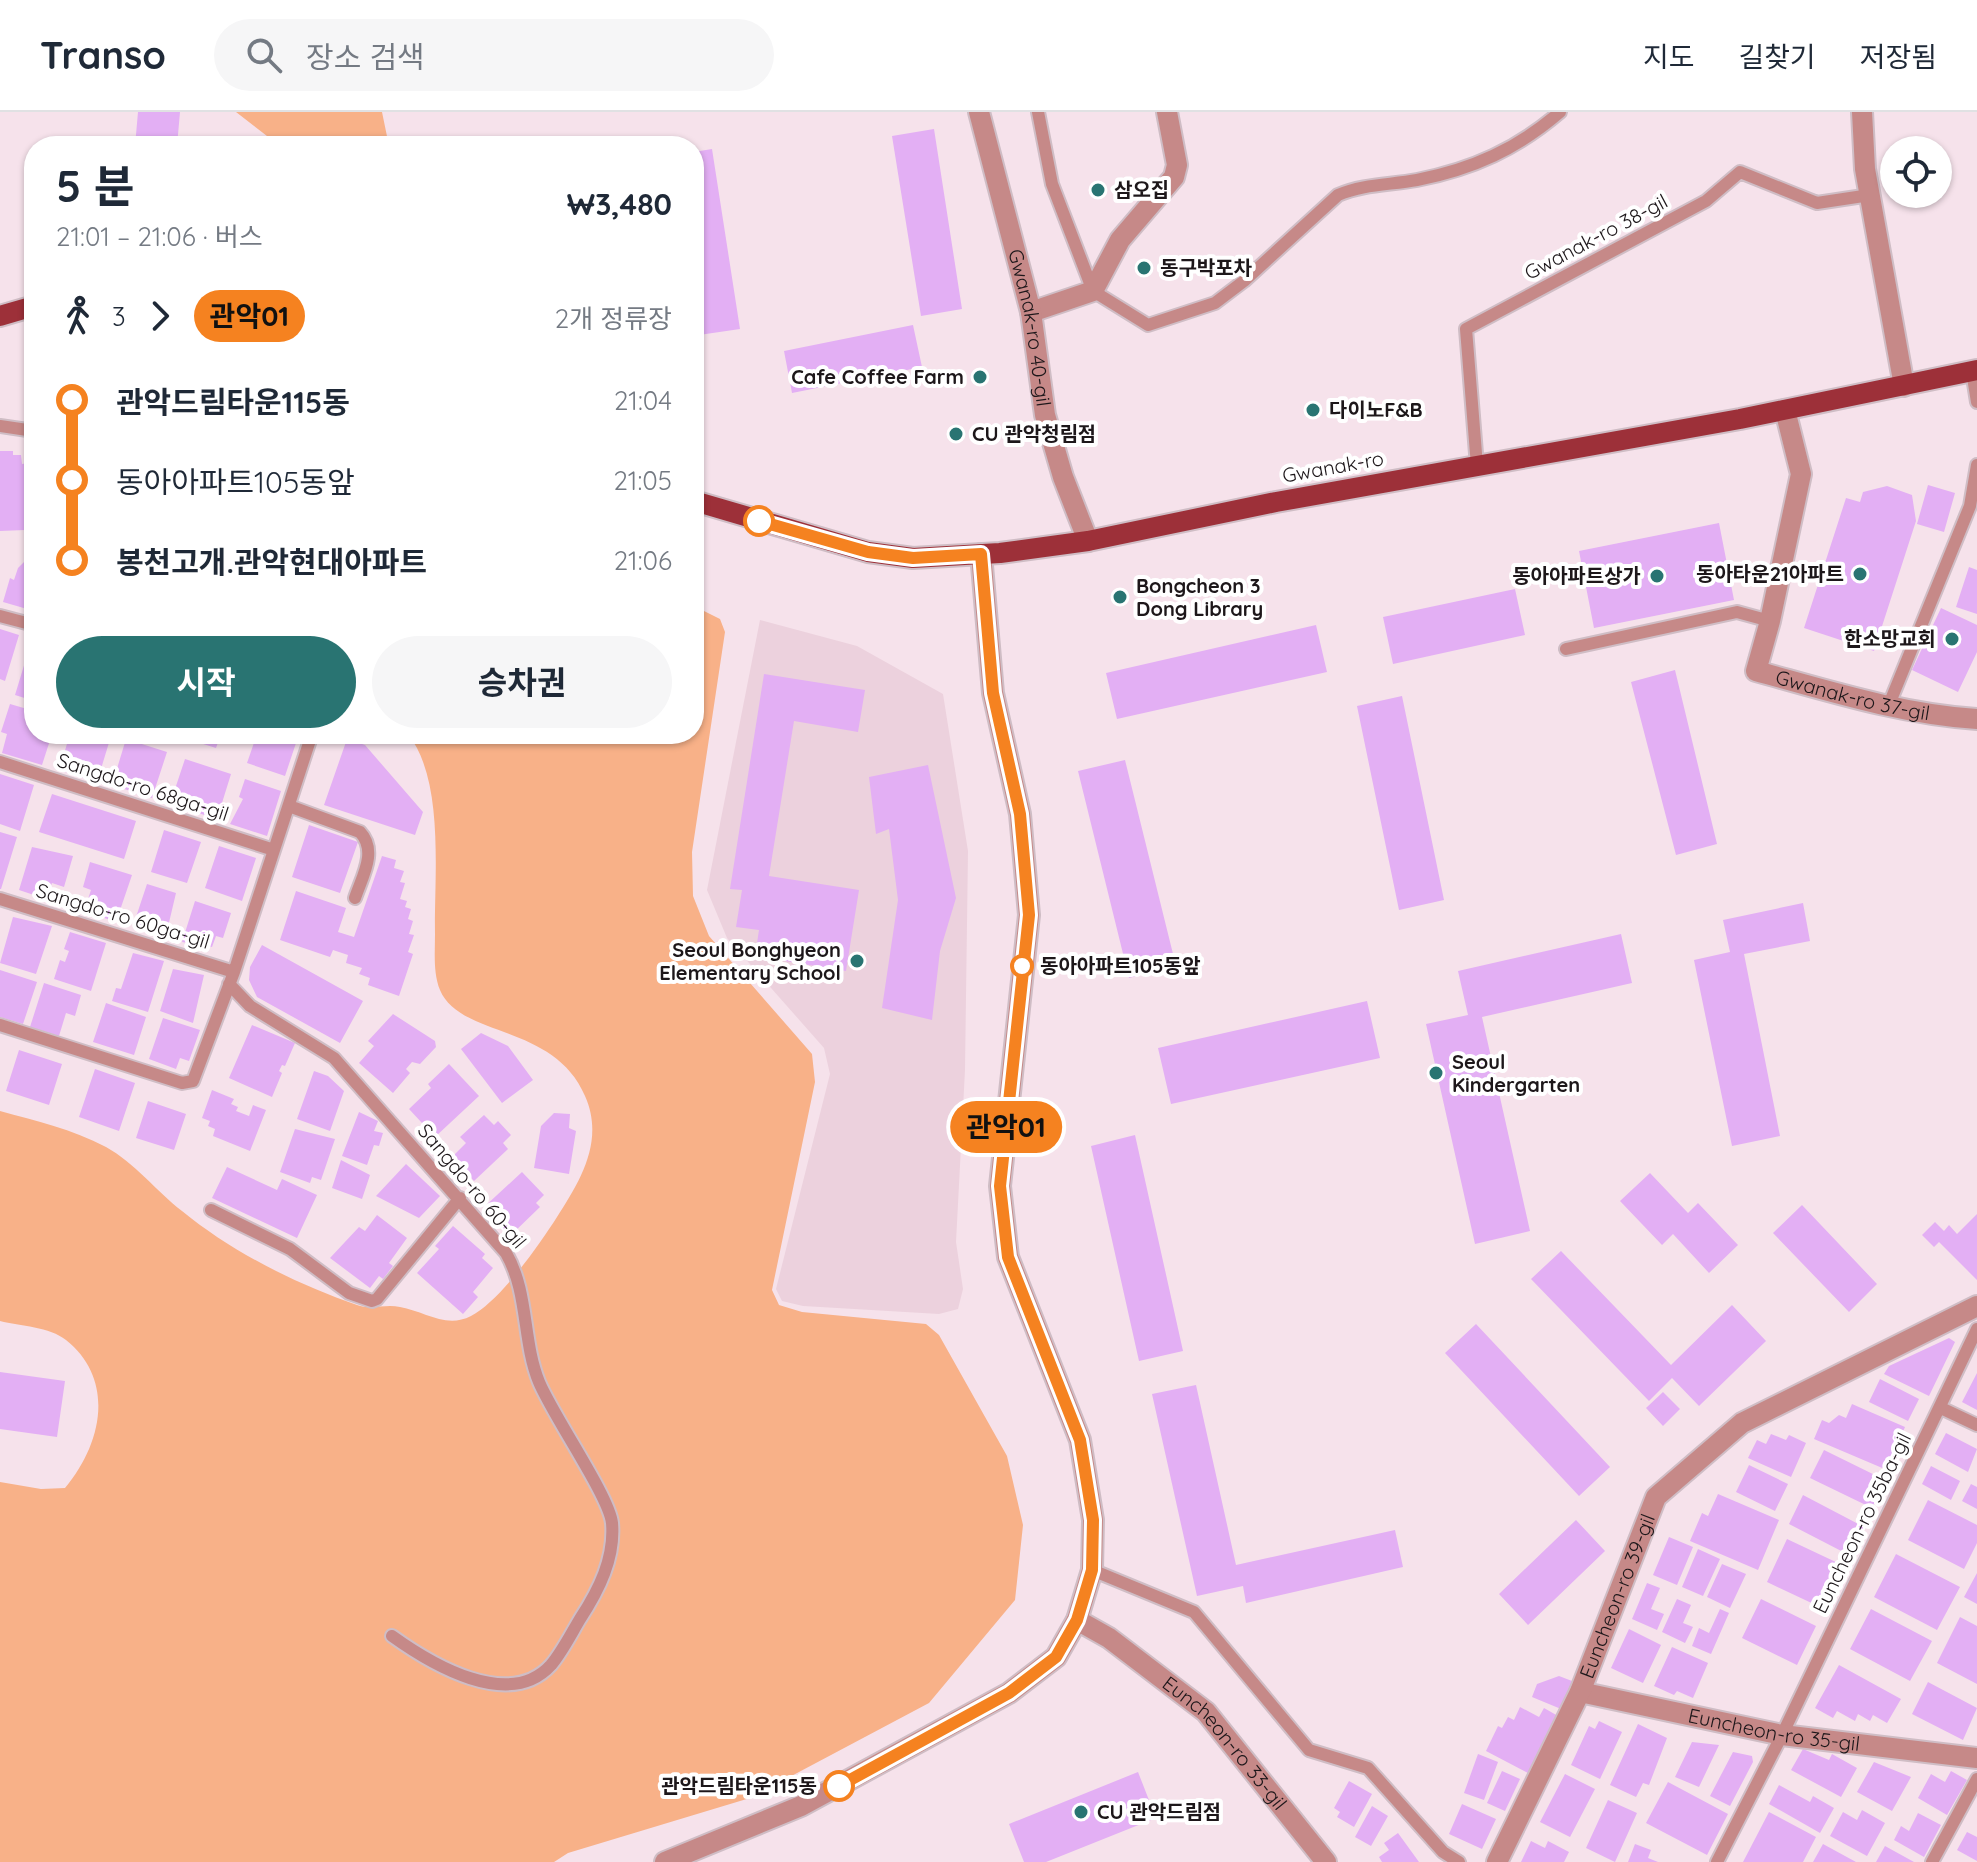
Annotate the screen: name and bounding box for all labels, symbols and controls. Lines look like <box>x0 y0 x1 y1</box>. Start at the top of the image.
search box <box>214 19 774 91</box>
text: Transo <box>40 31 166 79</box>
icon: search <box>242 33 286 77</box>
text: 장소 검색 <box>306 38 425 76</box>
text: 지도 <box>1643 39 1694 74</box>
text: 길찾기 <box>1738 39 1816 74</box>
text: 저장됨 <box>1860 39 1937 74</box>
map controls <box>1880 136 1952 208</box>
button: locate <box>1880 136 1952 208</box>
text: 5 분 <box>56 158 134 213</box>
place label: 삼오집 <box>1114 177 1169 202</box>
marker: 삼오집 <box>1089 181 1107 199</box>
text: ₩3,480 <box>567 185 672 223</box>
street label: Gwanak-ro 38-gil <box>1520 188 1672 285</box>
text: 21:01 – 21:06 · 버스 <box>56 220 263 253</box>
street label: Gwanak-ro 40-gil <box>1003 246 1057 408</box>
place label: 동구박포차 <box>1160 255 1253 280</box>
marker: 동구박포차 <box>1135 259 1153 277</box>
icon: walk <box>56 294 100 338</box>
icon: forward <box>138 294 182 338</box>
text: 관악01 <box>210 298 289 333</box>
text: 3 <box>112 300 126 333</box>
text: 2개 정류장 <box>555 302 672 335</box>
place label: Cafe Coffee Farm <box>791 364 964 389</box>
marker: Cafe Coffee Farm <box>971 368 989 386</box>
text: 관악드림타운115동 <box>116 383 350 421</box>
text: 21:04 <box>614 384 672 417</box>
place label: 다이노F&B <box>1329 397 1423 422</box>
marker: 다이노F&B <box>1304 401 1322 419</box>
place label: CU 관악청림점 <box>972 421 1096 446</box>
marker: CU 관악청림점 <box>947 425 965 443</box>
street label: Gwanak-ro <box>1280 445 1386 488</box>
text: 동아아파트105동앞 <box>116 463 355 501</box>
text: 21:05 <box>613 464 672 497</box>
unlabelled marker <box>744 506 774 536</box>
text: 봉천고개.관악현대아파트 <box>116 543 427 581</box>
text: 21:06 <box>614 544 672 577</box>
place label: 동아타운21아파트 <box>1696 561 1844 586</box>
place label: 동아아파트상가 <box>1512 563 1641 588</box>
marker: 동아타운21아파트 <box>1851 565 1869 583</box>
marker: 동아아파트상가 <box>1648 567 1666 585</box>
place label: Bongcheon 3 Dong Library <box>1136 573 1263 621</box>
marker: Bongcheon 3 Dong Library <box>1111 588 1129 606</box>
place label: 한소망교회 <box>1844 626 1936 651</box>
marker: 한소망교회 <box>1943 630 1961 648</box>
button: 시작 <box>56 636 356 728</box>
button: 승차권 <box>372 636 672 728</box>
street label: Gwanak-ro 37-gil <box>1773 664 1932 726</box>
street label: Sangdo-ro 68ga-gil <box>54 747 232 826</box>
street label: Sangdo-ro 60ga-gil <box>33 877 213 954</box>
place label: Seoul Bonghyeon Elementary School <box>659 937 841 985</box>
marker: Seoul Bonghyeon Elementary School <box>848 952 866 970</box>
place label: 동아아파트105동앞 <box>1040 953 1201 978</box>
marker: 동아아파트105동앞 <box>1011 955 1033 977</box>
place label: Seoul Kindergarten <box>1452 1049 1580 1097</box>
marker: Seoul Kindergarten <box>1427 1064 1445 1082</box>
line badge: 관악01 <box>950 1101 1062 1153</box>
text: 관악01 <box>966 1109 1046 1144</box>
street label: Sangdo-ro 60-gil <box>413 1118 532 1253</box>
street label: Euncheon-ro 35ba-gil <box>1807 1428 1916 1617</box>
street label: Euncheon-ro 39-gil <box>1574 1510 1660 1682</box>
street label: Euncheon-ro 33-gil <box>1158 1670 1292 1815</box>
street label: Euncheon-ro 35-gil <box>1686 1702 1861 1756</box>
marker: 관악드림타운115동 <box>824 1771 854 1801</box>
place label: 관악드림타운115동 <box>661 1773 817 1798</box>
place label: CU 관악드림점 <box>1097 1799 1221 1824</box>
marker: CU 관악드림점 <box>1072 1803 1090 1821</box>

